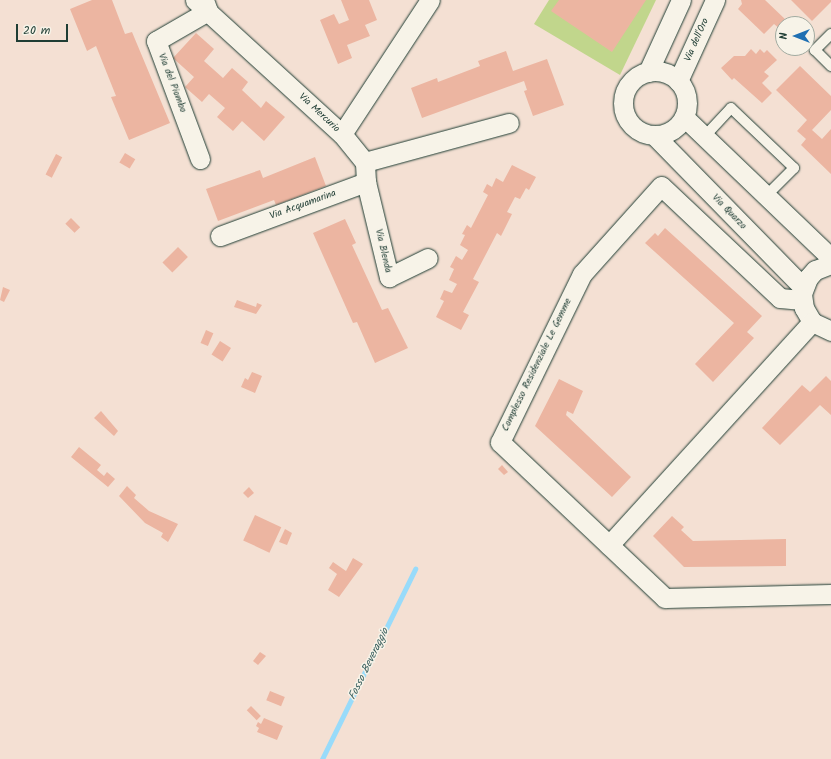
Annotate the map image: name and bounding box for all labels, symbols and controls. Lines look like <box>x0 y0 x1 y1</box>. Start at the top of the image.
scale bar <box>18 16 70 42</box>
street label: Via dell'Oro <box>682 16 712 64</box>
north arrow <box>775 16 815 56</box>
text: 20 m <box>23 21 50 40</box>
text: N <box>775 33 793 39</box>
street label: Via del Piombo <box>155 52 189 114</box>
street label: Via Mercurio <box>296 91 342 135</box>
street label: Via Acquamarina <box>268 187 338 223</box>
street label: Via Quarzo <box>709 192 749 232</box>
street label: Via Blenda <box>372 228 394 274</box>
street label: Complesso Residenziale Le Gemme <box>499 297 575 433</box>
water label: Fosso Beveraggio <box>346 626 392 702</box>

